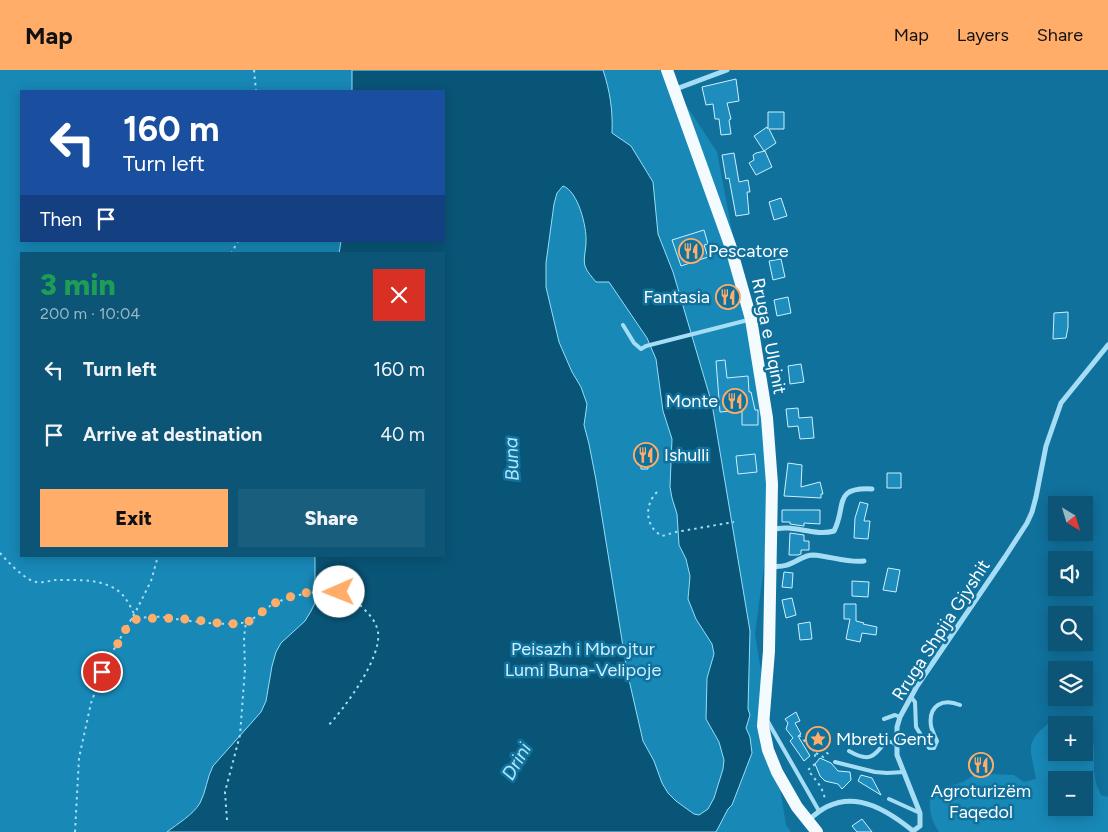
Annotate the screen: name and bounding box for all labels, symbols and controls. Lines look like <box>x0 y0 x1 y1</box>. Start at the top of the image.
text: Map <box>25 21 73 50</box>
text: Map <box>894 24 929 46</box>
text: Layers <box>957 24 1009 46</box>
text: Share <box>1037 24 1083 46</box>
text: 160 m <box>123 108 220 150</box>
icon: left <box>40 110 105 175</box>
text: Turn left <box>123 150 205 177</box>
icon: arrive <box>92 205 120 233</box>
text: Then <box>40 208 82 231</box>
restaurant icon: Pescatore <box>678 238 704 264</box>
place label: Pescatore <box>708 240 789 262</box>
text: 3 min <box>40 266 116 303</box>
button: close <box>373 269 425 321</box>
street label: Rruga e Ulqinit <box>747 276 791 396</box>
restaurant icon: Fantasia <box>715 284 741 310</box>
place label: Fantasia <box>643 286 710 308</box>
text: 200 m · 10:04 <box>40 304 140 323</box>
icon: left <box>40 356 68 384</box>
text: Turn left <box>83 358 157 381</box>
text: 160 m <box>373 358 425 381</box>
restaurant icon: Monte <box>722 388 748 414</box>
place label: Monte <box>666 390 718 412</box>
icon: arrive <box>40 421 68 449</box>
text: Arrive at destination <box>83 423 262 446</box>
text: 40 m <box>380 423 425 446</box>
water label: Buna <box>499 437 524 481</box>
restaurant icon: Ishulli <box>633 442 659 468</box>
place label: Ishulli <box>664 444 709 466</box>
button: Exit <box>40 489 228 547</box>
button: Share <box>238 489 425 547</box>
north arrow <box>1048 496 1092 541</box>
map controls <box>1048 496 1093 816</box>
button: sound <box>1048 551 1093 596</box>
street label: Rruga Shpija Gjyshit <box>887 555 995 704</box>
position arrow <box>312 565 364 617</box>
button: search <box>1048 606 1093 651</box>
park label: Peisazh i Mbrojtur Lumi Buna-Velipoje <box>505 638 661 681</box>
pin <box>81 651 123 693</box>
icon: arrive <box>88 658 116 686</box>
button: layers <box>1048 661 1093 706</box>
button: + <box>1048 716 1093 761</box>
place icon: Mbreti Gent <box>805 726 831 752</box>
place label: Mbreti Gent <box>836 728 934 750</box>
water label: Drini <box>497 738 536 784</box>
restaurant icon: Agroturizëm Faqedol <box>968 752 994 778</box>
button: − <box>1048 771 1093 816</box>
place label: Agroturizëm Faqedol <box>931 780 1031 823</box>

